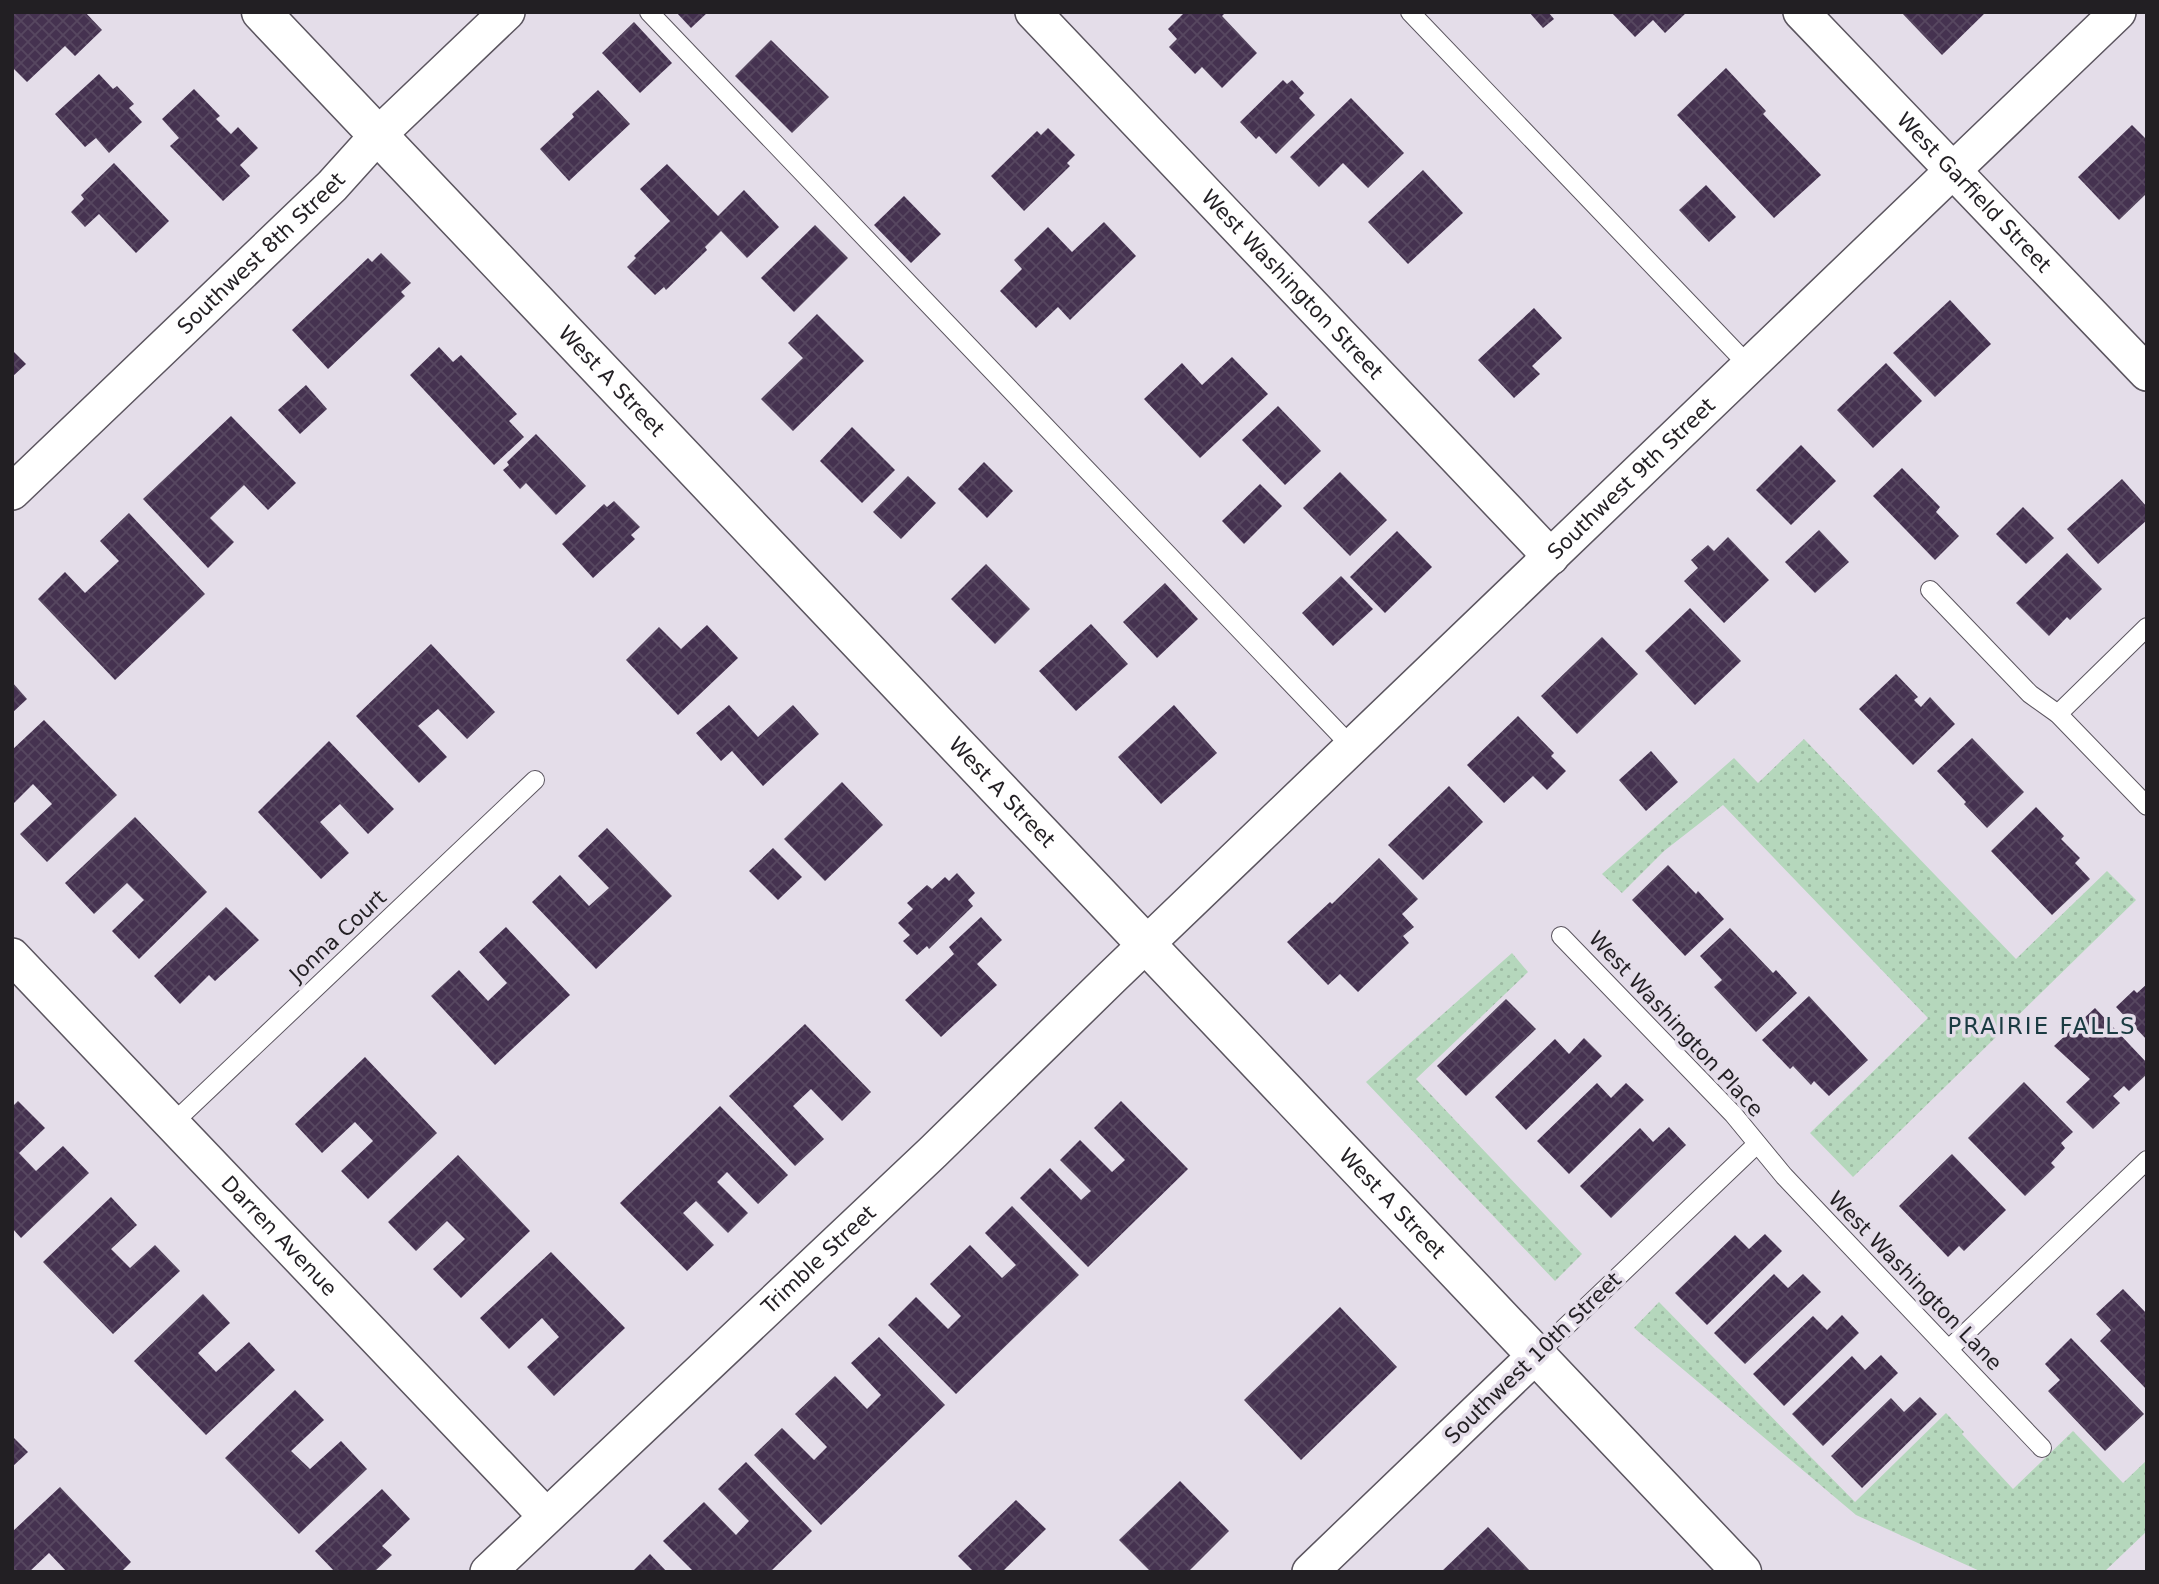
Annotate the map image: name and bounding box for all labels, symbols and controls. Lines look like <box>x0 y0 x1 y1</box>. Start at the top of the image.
street label: West Garfield Street <box>1892 108 2056 277</box>
street label: Southwest 8th Street <box>173 168 350 339</box>
street label: West Washington Street <box>1196 185 1388 384</box>
street label: West A Street <box>553 321 669 441</box>
street label: Southwest 9th Street <box>1543 393 1720 564</box>
street label: West A Street <box>944 732 1060 853</box>
street label: Jonna Court <box>283 885 391 988</box>
street label: West Washington Place <box>1584 927 1768 1121</box>
district label: PRAIRIE FALLS <box>1947 1013 2137 1039</box>
street label: West A Street <box>1334 1143 1450 1264</box>
street label: Darren Avenue <box>216 1171 342 1301</box>
street label: West Washington Lane <box>1823 1187 2007 1375</box>
street label: Trimble Street <box>756 1200 881 1320</box>
street label: Southwest 10th Street <box>1440 1267 1626 1449</box>

